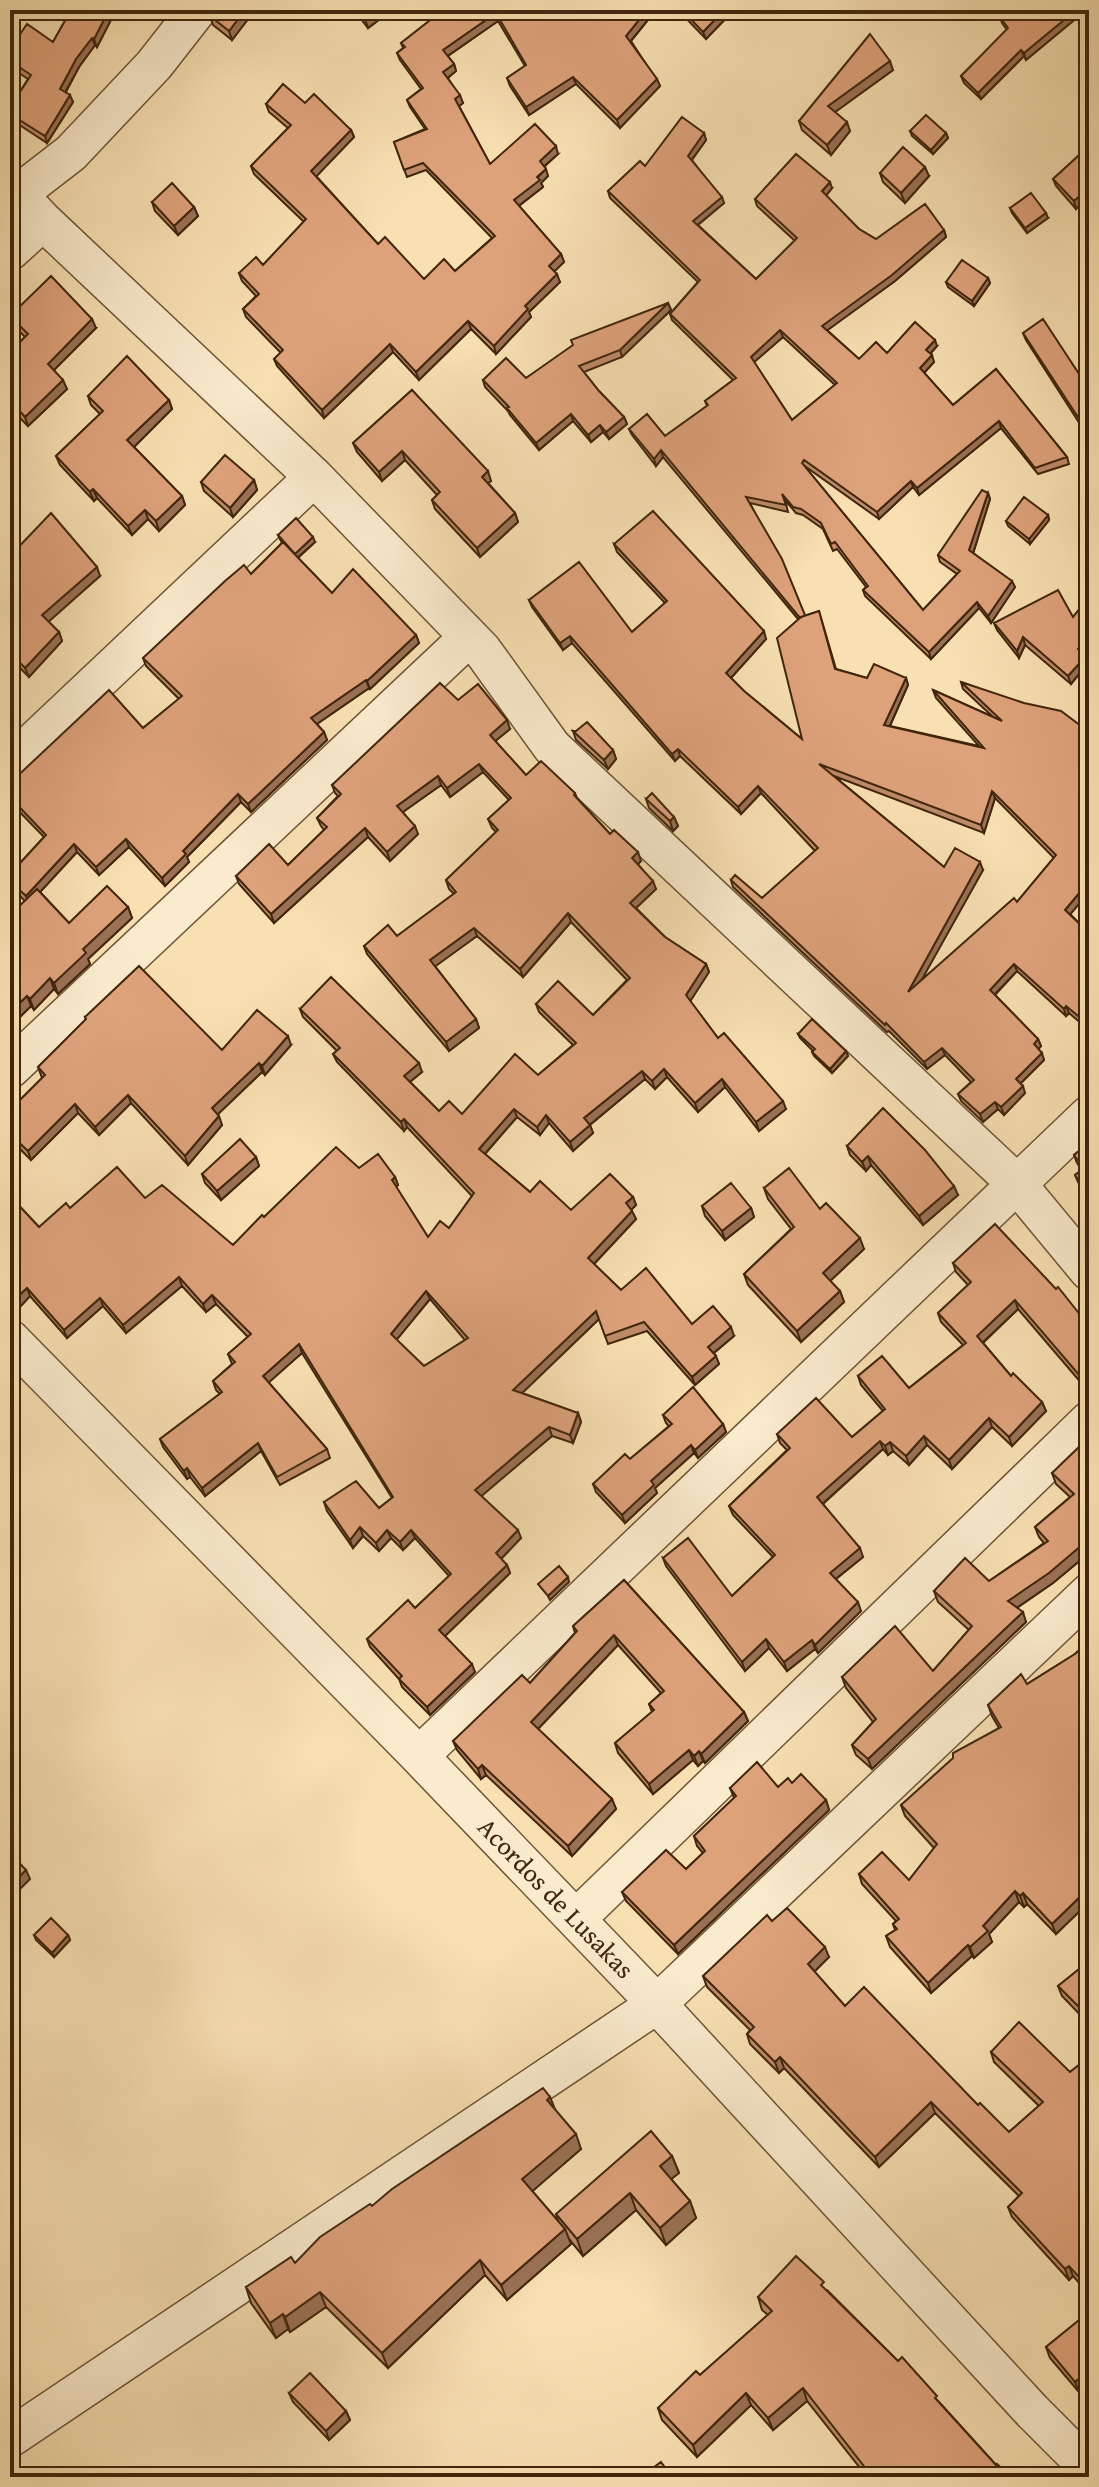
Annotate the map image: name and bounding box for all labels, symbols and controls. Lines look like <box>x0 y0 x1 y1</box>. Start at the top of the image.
street label: Acordos de Lusakas <box>469 1808 644 1987</box>

